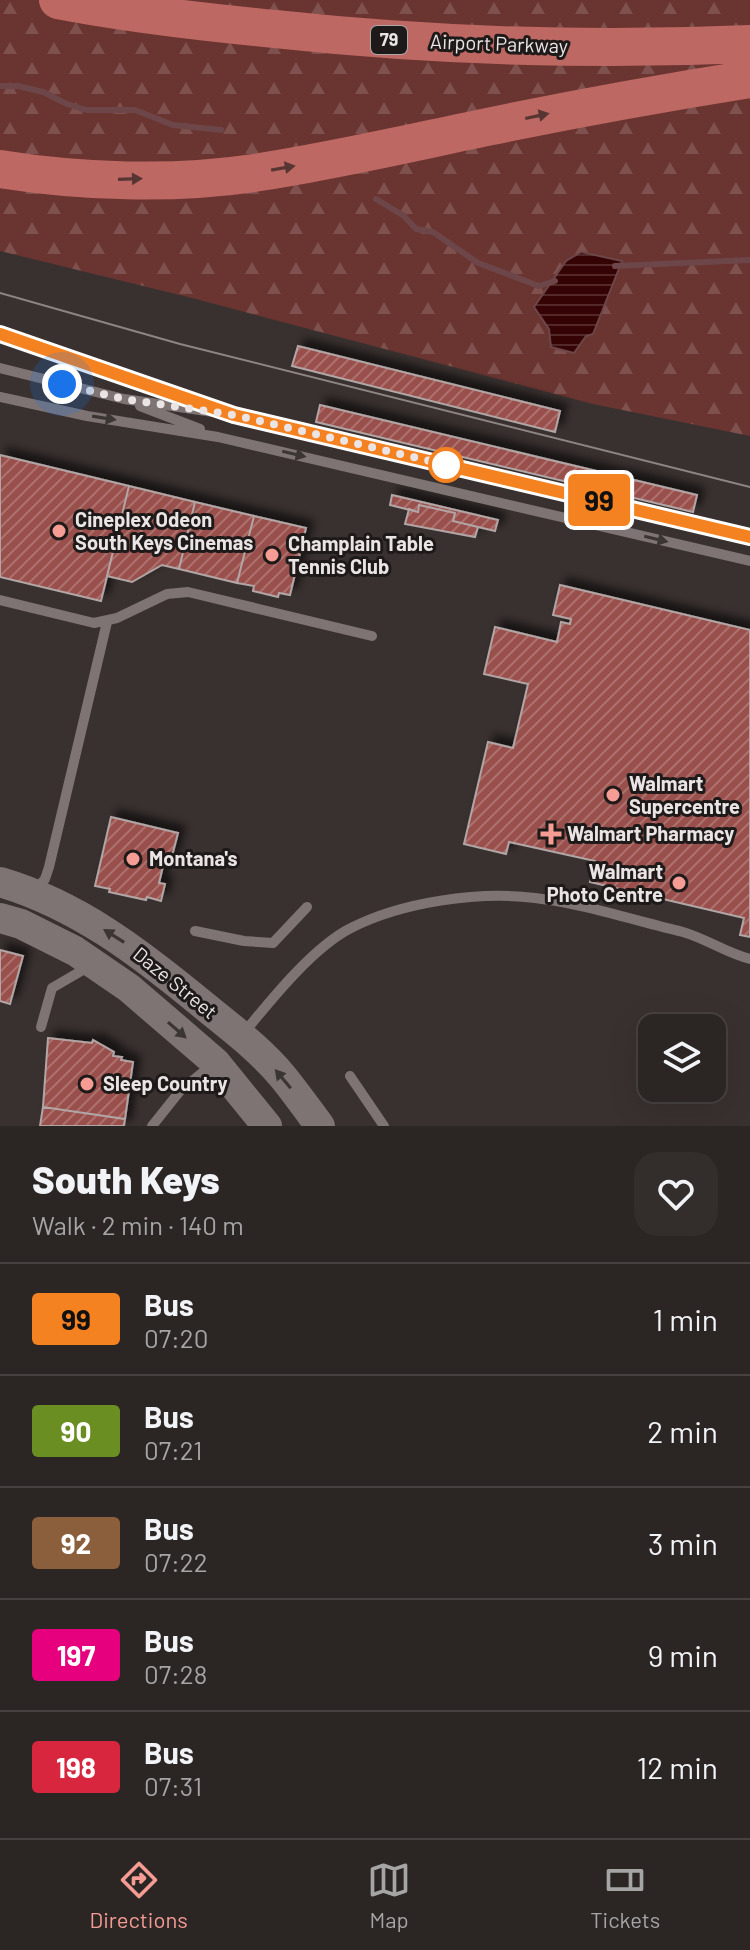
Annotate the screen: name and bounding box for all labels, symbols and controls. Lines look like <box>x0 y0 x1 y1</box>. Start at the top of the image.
road number: 79 <box>371 26 407 54</box>
street label: Airport Parkway <box>430 29 568 57</box>
one-way arrow <box>525 110 550 122</box>
one-way arrow <box>270 161 295 173</box>
one-way arrow <box>118 173 143 185</box>
your location <box>42 364 82 404</box>
one-way arrow <box>92 412 117 425</box>
unlabelled marker <box>429 448 463 482</box>
one-way arrow <box>282 449 307 461</box>
line badge: 99 <box>563 474 635 526</box>
text: 99 <box>584 483 614 517</box>
place label: Cineplex Odeon South Keys Cinemas <box>75 507 253 554</box>
marker: Cineplex Odeon South Keys Cinemas <box>50 522 68 540</box>
place label: Champlain Table Tennis Club <box>288 531 434 578</box>
one-way arrow <box>644 534 669 546</box>
marker: Champlain Table Tennis Club <box>263 546 281 564</box>
place label: Walmart Supercentre <box>629 771 740 818</box>
marker: Walmart Supercentre <box>604 786 622 804</box>
place label: Walmart Pharmacy <box>567 821 734 845</box>
marker: Walmart Pharmacy <box>542 825 560 843</box>
place label: Montana's <box>149 846 238 870</box>
marker: Montana's <box>124 850 142 868</box>
place label: Walmart Photo Centre <box>547 859 663 906</box>
marker: Walmart Photo Centre <box>670 874 688 892</box>
one-way arrow <box>103 929 124 944</box>
street label: Daze Street <box>129 941 222 1023</box>
map controls <box>638 1014 726 1102</box>
button: layers <box>638 1014 726 1102</box>
one-way arrow <box>167 1021 187 1038</box>
one-way arrow <box>275 1069 292 1089</box>
place label: Sleep Country <box>103 1071 228 1095</box>
marker: Sleep Country <box>78 1075 96 1093</box>
button: heart <box>634 1152 718 1236</box>
text: South Keys <box>32 1156 220 1202</box>
text: Walk · 2 min · 140 m <box>32 1209 244 1240</box>
text: Bus <box>144 1286 194 1322</box>
text: 1 min <box>653 1301 718 1337</box>
text: 99 <box>61 1302 91 1336</box>
text: 07:20 <box>144 1322 208 1353</box>
text: Bus <box>144 1398 194 1434</box>
text: 2 min <box>647 1413 718 1449</box>
text: 90 <box>61 1414 91 1448</box>
text: 07:21 <box>144 1434 202 1465</box>
text: Bus <box>144 1510 194 1546</box>
text: 3 min <box>648 1525 718 1561</box>
text: 92 <box>61 1526 91 1560</box>
text: 07:22 <box>144 1546 208 1577</box>
text: Bus <box>144 1622 194 1658</box>
text: 9 min <box>648 1637 718 1673</box>
text: 197 <box>57 1638 95 1672</box>
text: 07:28 <box>144 1658 207 1689</box>
text: Bus <box>144 1734 194 1770</box>
text: 12 min <box>637 1749 718 1785</box>
text: 198 <box>56 1750 96 1784</box>
text: 07:31 <box>144 1770 202 1801</box>
tab: Directions <box>90 1858 188 1932</box>
tab: Map <box>367 1858 411 1932</box>
tab: Tickets <box>590 1858 660 1932</box>

